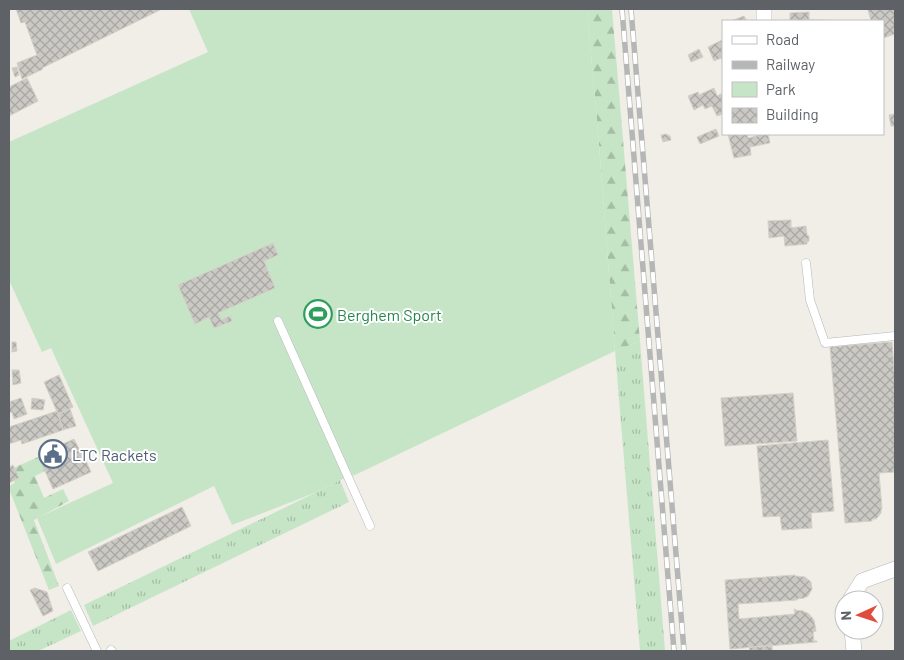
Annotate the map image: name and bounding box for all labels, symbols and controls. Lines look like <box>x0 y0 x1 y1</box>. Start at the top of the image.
legend <box>722 20 884 135</box>
text: Road <box>766 30 799 48</box>
text: Railway <box>766 55 815 73</box>
text: Park <box>766 80 796 98</box>
text: Building <box>766 105 819 123</box>
sports icon: Berghem Sport <box>303 299 333 329</box>
place label: Berghem Sport <box>337 305 442 324</box>
public building icon: LTC Rackets <box>38 439 68 469</box>
place label: LTC Rackets <box>72 445 157 464</box>
north arrow <box>834 590 884 640</box>
text: N <box>837 611 854 621</box>

